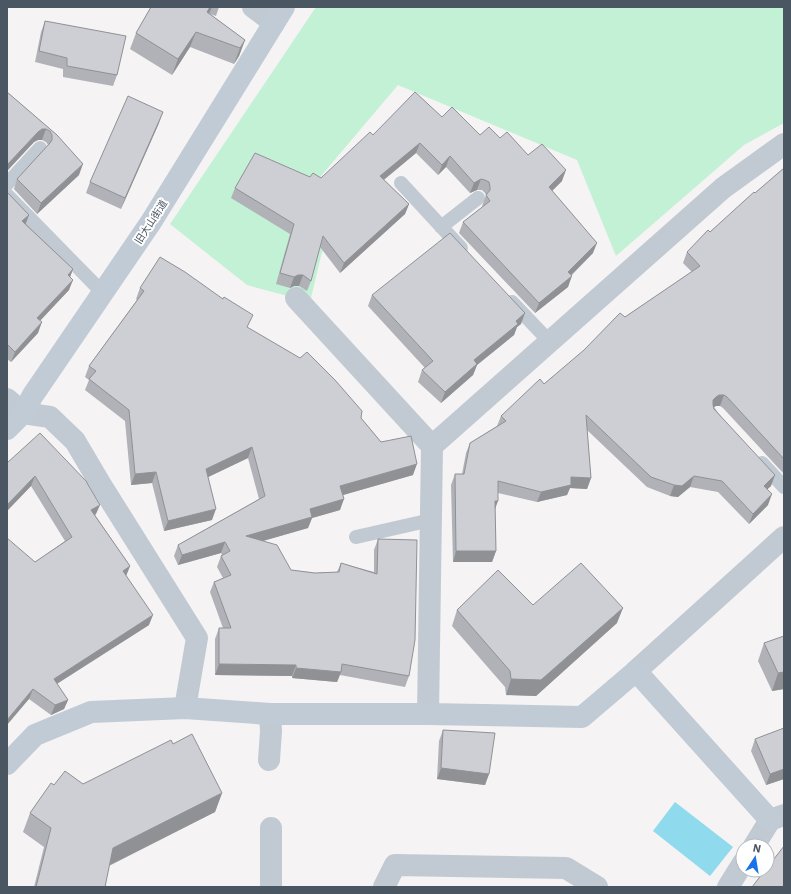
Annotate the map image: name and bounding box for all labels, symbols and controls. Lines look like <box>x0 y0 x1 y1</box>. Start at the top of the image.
street label: 旧大山街道 <box>132 197 170 247</box>
north arrow <box>735 838 775 878</box>
text: N <box>752 841 762 856</box>

